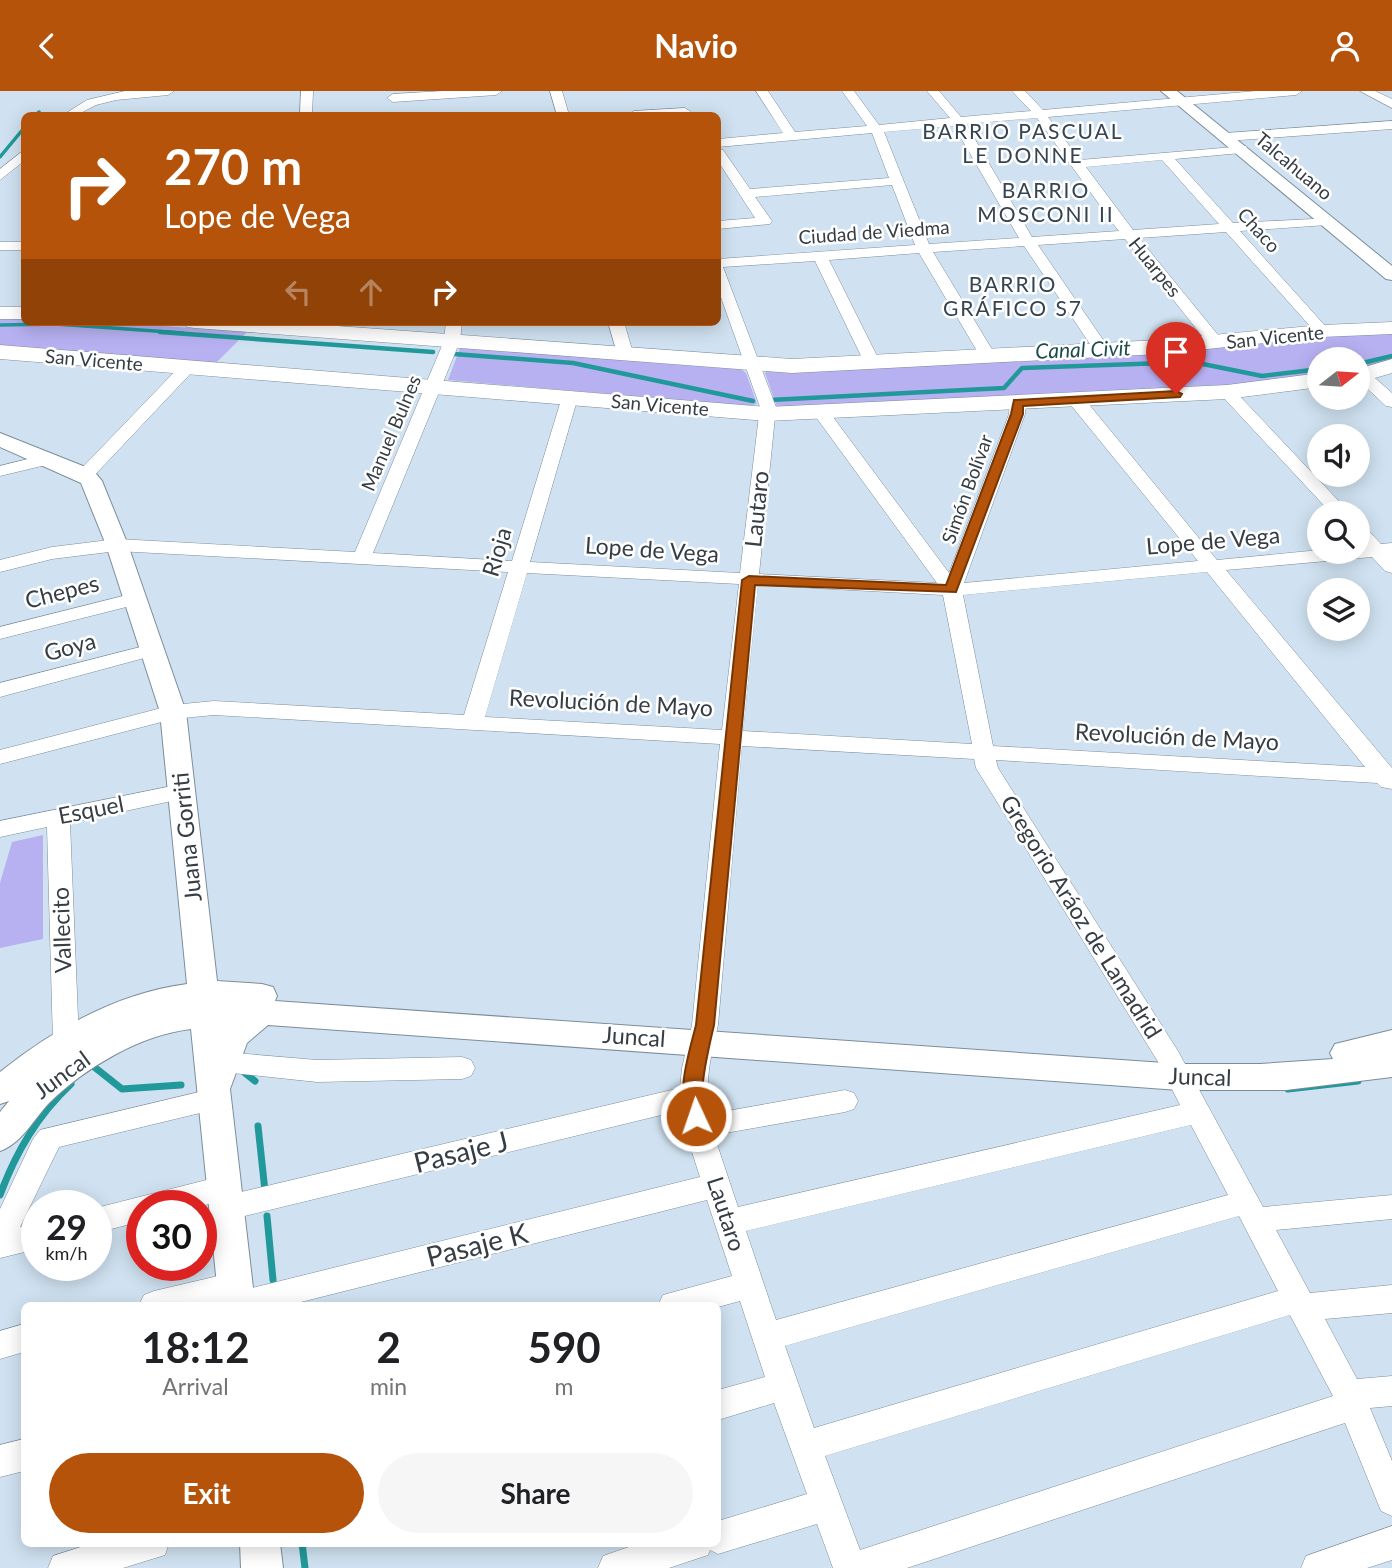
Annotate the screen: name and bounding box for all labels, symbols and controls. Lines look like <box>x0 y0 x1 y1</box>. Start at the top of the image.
text: Navio <box>654 26 738 65</box>
icon: back <box>28 27 66 65</box>
icon: person <box>1326 27 1364 65</box>
district label: BARRIO PASCUAL LE DONNE <box>922 118 1124 167</box>
street label: Talcahuano <box>1251 127 1338 204</box>
text: 270 m <box>164 137 302 195</box>
icon: right <box>49 140 140 231</box>
district label: BARRIO MOSCONI II <box>977 177 1115 226</box>
text: Lope de Vega <box>164 196 351 235</box>
street label: Chaco <box>1233 202 1285 257</box>
street label: Ciudad de Viedma <box>798 215 950 248</box>
street label: Huarpes <box>1124 232 1186 301</box>
district label: BARRIO GRÁFICO S7 <box>943 271 1083 320</box>
icon: left <box>279 273 317 311</box>
icon: ahead <box>352 273 390 311</box>
icon: right <box>425 273 463 311</box>
street label: San Vicente <box>1225 320 1325 353</box>
pin <box>1146 322 1206 394</box>
icon: arrive <box>1157 333 1195 371</box>
water label: Canal Civit <box>1035 334 1132 363</box>
street label: San Vicente <box>44 344 144 375</box>
north arrow <box>1307 347 1370 409</box>
map controls <box>1307 347 1370 641</box>
street label: Manuel Bulnes <box>356 372 425 494</box>
street label: San Vicente <box>610 389 710 420</box>
button: sound <box>1307 424 1370 487</box>
street label: Simón Bolívar <box>936 431 997 547</box>
street label: Lautaro <box>738 469 774 548</box>
button: search <box>1307 501 1370 564</box>
street label: Lope de Vega <box>1145 520 1281 560</box>
street label: Rioja <box>475 524 517 580</box>
street label: Lope de Vega <box>584 530 720 568</box>
street label: Chepes <box>22 568 102 614</box>
button: layers <box>1307 578 1370 641</box>
street label: Goya <box>41 626 99 666</box>
street label: Revolución de Mayo <box>508 683 714 721</box>
street label: Revolución de Mayo <box>1074 717 1280 755</box>
street label: Juana Gorriti <box>165 771 207 903</box>
street label: Esquel <box>56 789 126 829</box>
street label: Gregorio Aráoz de Lamadrid <box>995 790 1168 1043</box>
street label: Vallecito <box>46 887 76 974</box>
street label: Juncal <box>602 1020 666 1052</box>
street label: Juncal <box>28 1044 95 1104</box>
street label: Juncal <box>1168 1061 1232 1091</box>
position arrow <box>659 1079 733 1153</box>
street label: Pasaje J <box>410 1123 511 1179</box>
street label: Lautaro <box>702 1173 752 1254</box>
speed limit sign: 30 <box>126 1190 217 1281</box>
text: 29 <box>46 1205 87 1247</box>
street label: Pasaje K <box>422 1215 532 1273</box>
text: km/h <box>45 1242 88 1264</box>
text: 18:12 <box>141 1322 250 1372</box>
text: 2 <box>376 1322 401 1372</box>
text: 590 <box>528 1322 601 1372</box>
text: Arrival <box>162 1372 229 1400</box>
text: min <box>370 1372 407 1400</box>
text: m <box>555 1372 574 1400</box>
button: Exit <box>49 1453 364 1533</box>
button: Share <box>378 1453 693 1533</box>

